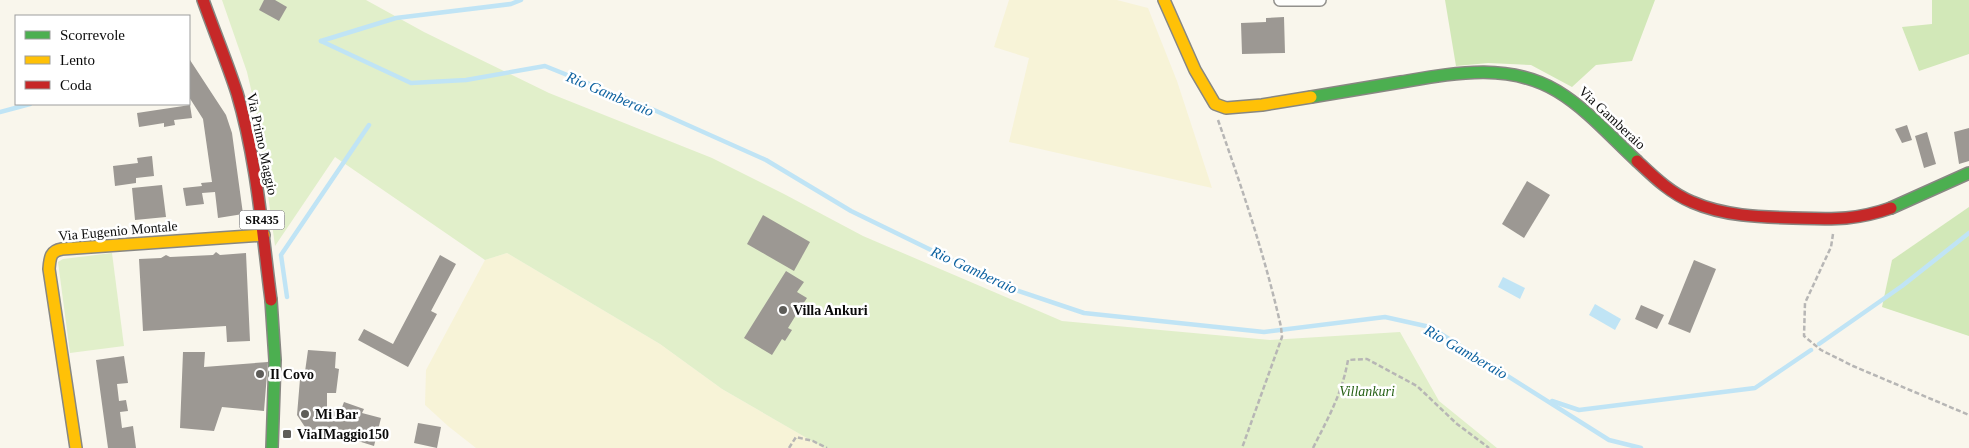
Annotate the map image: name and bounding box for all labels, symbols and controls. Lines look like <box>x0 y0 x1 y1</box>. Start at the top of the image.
legend <box>15 15 190 105</box>
text: Scorrevole <box>60 27 125 43</box>
text: Lento <box>60 52 95 68</box>
water label: Rio Gamberaio <box>563 68 656 120</box>
text: Coda <box>60 77 92 93</box>
street label: Via Gamberaio <box>1576 84 1648 152</box>
street label: Via Primo Maggio <box>244 92 280 196</box>
road number: SR435 <box>240 210 284 230</box>
street label: Via Eugenio Montale <box>58 218 178 244</box>
water label: Rio Gamberaio <box>928 243 1020 297</box>
place label: Villa Ankuri <box>793 303 868 318</box>
marker: Villa Ankuri <box>777 304 789 316</box>
water label: Rio Gamberaio <box>1421 321 1511 382</box>
place label: Il Covo <box>270 367 314 382</box>
marker: Il Covo <box>254 368 266 380</box>
park label: Villankuri <box>1339 384 1395 399</box>
place label: Mi Bar <box>315 407 358 422</box>
marker: Mi Bar <box>299 408 311 420</box>
place label: ViaIMaggio150 <box>297 427 389 442</box>
marker: ViaIMaggio150 <box>281 428 293 440</box>

